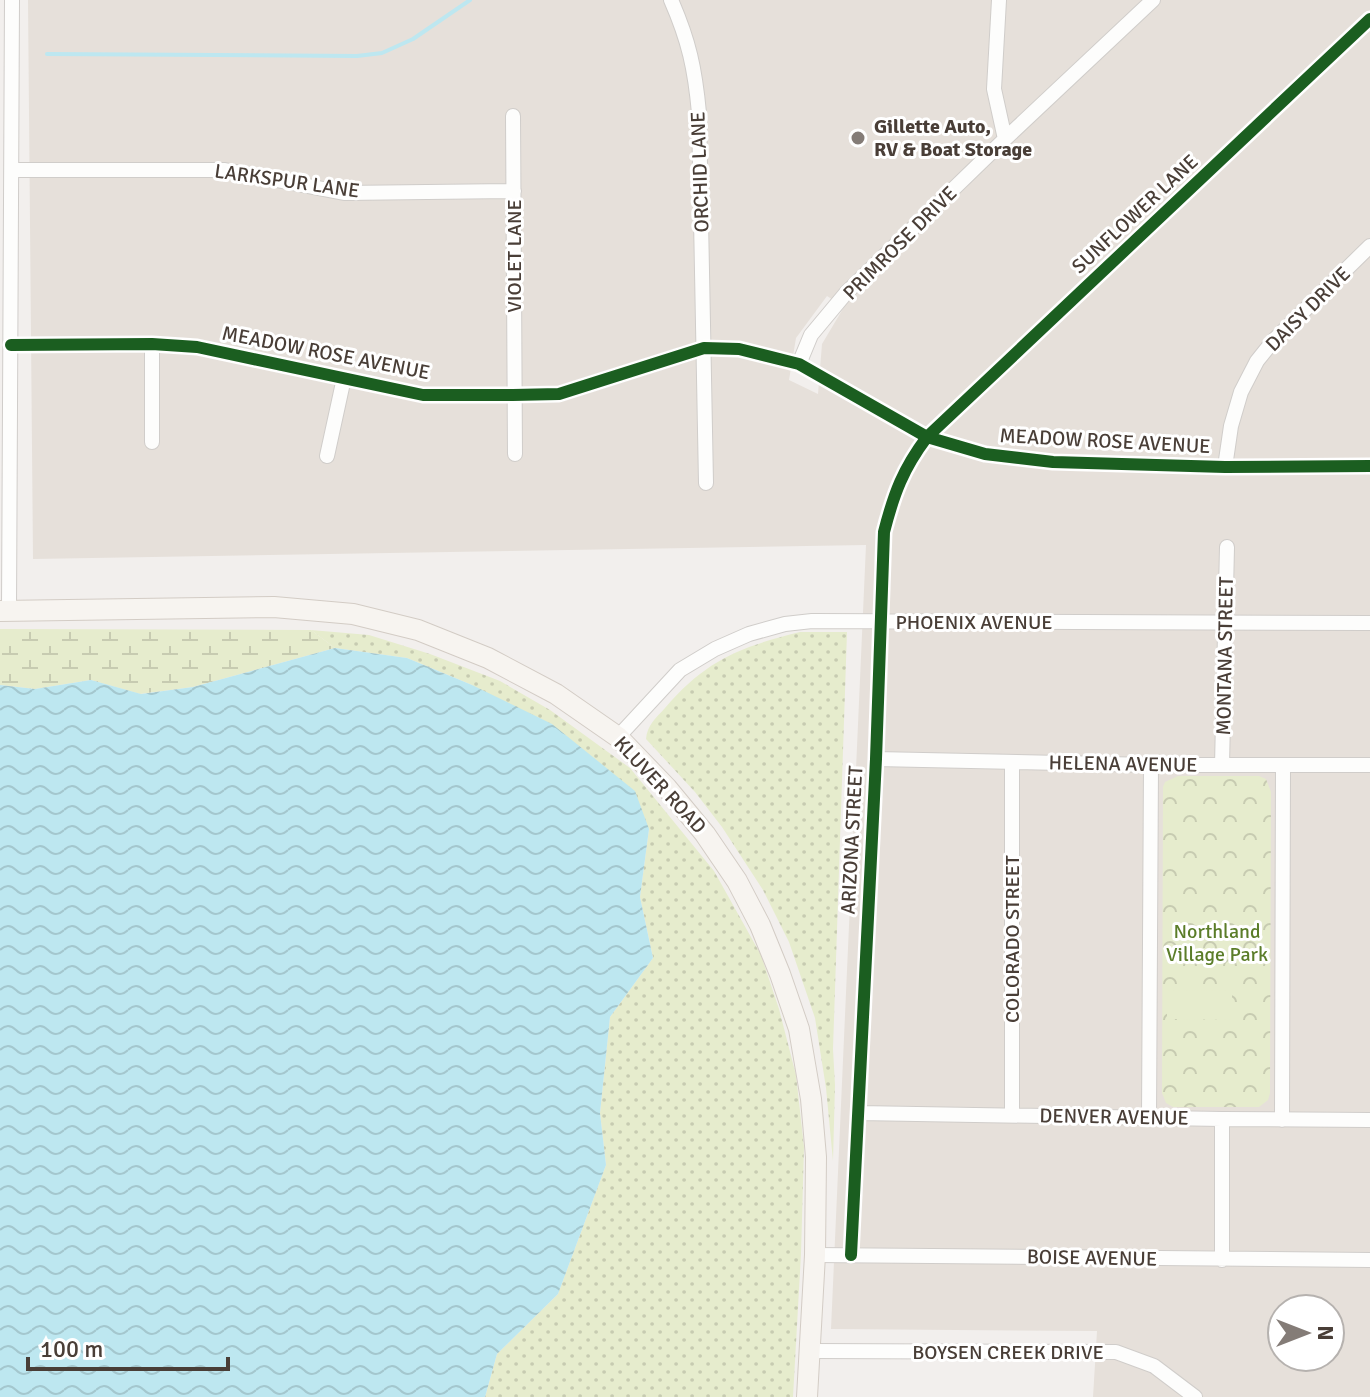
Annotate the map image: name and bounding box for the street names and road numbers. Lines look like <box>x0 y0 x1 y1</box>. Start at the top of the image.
street label: ORCHID LANE <box>685 111 715 233</box>
street label: SUNFLOWER LANE <box>1067 149 1203 279</box>
street label: LARKSPUR LANE <box>213 158 361 204</box>
street label: PRIMROSE DRIVE <box>838 181 962 305</box>
street label: VIOLET LANE <box>502 199 527 313</box>
street label: DAISY DRIVE <box>1260 261 1356 357</box>
street label: MEADOW ROSE AVENUE <box>220 321 432 385</box>
street label: MEADOW ROSE AVENUE <box>999 423 1211 459</box>
street label: MONTANA STREET <box>1211 576 1239 736</box>
street label: PHOENIX AVENUE <box>895 610 1053 635</box>
street label: KLUVER ROAD <box>609 731 711 839</box>
street label: HELENA AVENUE <box>1048 750 1198 778</box>
street label: ARIZONA STREET <box>836 765 868 915</box>
street label: COLORADO STREET <box>1000 855 1025 1023</box>
street label: DENVER AVENUE <box>1039 1103 1189 1131</box>
street label: BOISE AVENUE <box>1027 1244 1157 1272</box>
street label: BOYSEN CREEK DRIVE <box>912 1340 1104 1365</box>

